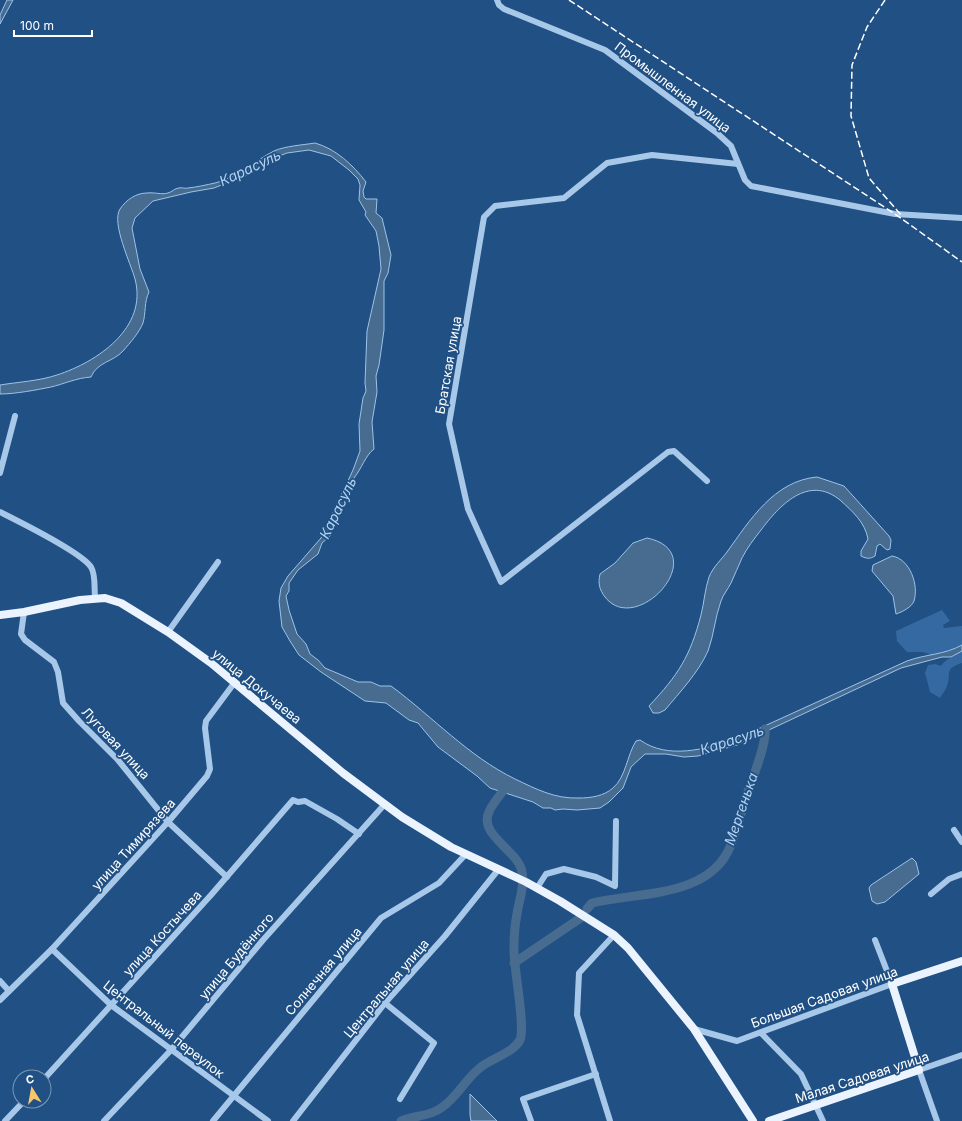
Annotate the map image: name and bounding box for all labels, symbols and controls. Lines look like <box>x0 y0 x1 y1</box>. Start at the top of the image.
scale bar <box>14 12 92 38</box>
text: 100 m <box>20 18 54 33</box>
street label: Промышленная улица <box>612 38 734 136</box>
water label: Карасуль <box>216 146 284 189</box>
street label: Братская улица <box>432 315 464 415</box>
water label: Карасуль <box>315 474 360 541</box>
street label: улица Докучаева <box>209 645 305 727</box>
street label: Луговая улица <box>79 704 153 782</box>
water label: Карасуль <box>698 721 766 758</box>
water label: Мергенька <box>720 770 761 847</box>
street label: улица Тимирязева <box>88 795 178 893</box>
street label: улица Костычева <box>119 887 205 979</box>
street label: улица Будённого <box>195 909 277 1002</box>
street label: Солнечная улица <box>281 924 365 1018</box>
street label: Центральная улица <box>340 935 432 1041</box>
street label: Большая Садовая улица <box>748 963 900 1031</box>
street label: Центральный переулок <box>100 977 228 1081</box>
street label: Малая Садовая улица <box>793 1048 931 1106</box>
north arrow <box>12 1069 52 1109</box>
text: С <box>25 1072 35 1087</box>

